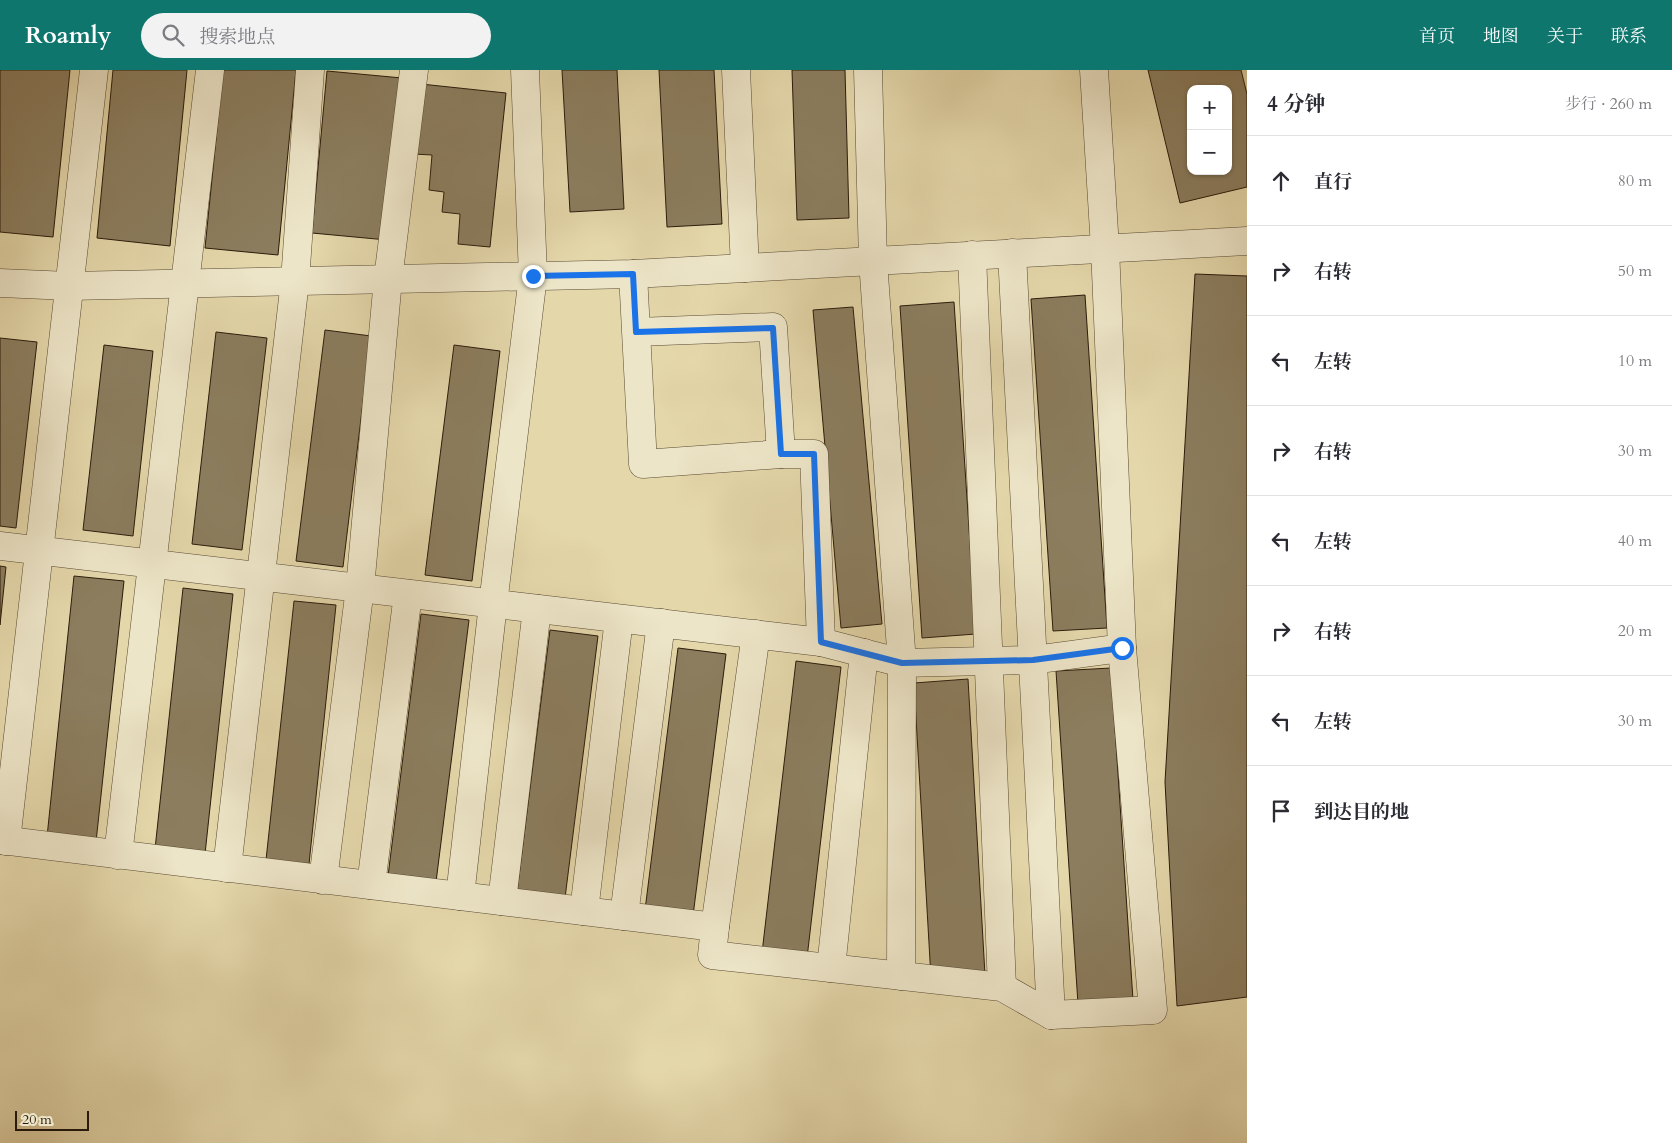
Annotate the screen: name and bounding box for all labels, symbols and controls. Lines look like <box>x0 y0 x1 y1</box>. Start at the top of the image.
search box <box>141 13 491 58</box>
text: Roamly <box>25 19 111 52</box>
icon: search <box>159 21 187 49</box>
text: 搜索地点 <box>199 24 275 50</box>
text: 首页 <box>1419 24 1455 49</box>
text: 地图 <box>1483 24 1519 49</box>
text: 关于 <box>1547 24 1583 49</box>
text: 联系 <box>1611 24 1647 49</box>
map controls <box>1187 85 1232 175</box>
button: + <box>1187 85 1232 130</box>
text: 4 分钟 <box>1267 90 1325 119</box>
text: 步行 · 260 m <box>1565 93 1652 115</box>
button: − <box>1187 130 1232 175</box>
icon: ahead <box>1267 167 1295 195</box>
text: 直行 <box>1314 169 1352 195</box>
text: 80 m <box>1618 170 1652 192</box>
icon: right <box>1267 257 1295 285</box>
text: 右转 <box>1314 259 1352 285</box>
text: 50 m <box>1618 260 1652 282</box>
route end <box>522 265 545 288</box>
icon: left <box>1267 347 1295 375</box>
text: 左转 <box>1314 349 1352 375</box>
text: 10 m <box>1618 350 1652 372</box>
icon: right <box>1267 437 1295 465</box>
text: 右转 <box>1314 439 1352 465</box>
text: 30 m <box>1618 440 1652 462</box>
icon: left <box>1267 527 1295 555</box>
text: 左转 <box>1314 529 1352 555</box>
text: 40 m <box>1618 530 1652 552</box>
icon: right <box>1267 617 1295 645</box>
text: 右转 <box>1314 619 1352 645</box>
text: 20 m <box>1618 620 1652 642</box>
route start <box>1111 637 1134 660</box>
icon: left <box>1267 707 1295 735</box>
text: 左转 <box>1314 709 1352 735</box>
text: 30 m <box>1618 710 1652 732</box>
icon: arrive <box>1267 797 1295 825</box>
text: 到达目的地 <box>1314 799 1409 825</box>
scale bar <box>15 1108 89 1131</box>
text: 20 m <box>22 1110 52 1129</box>

